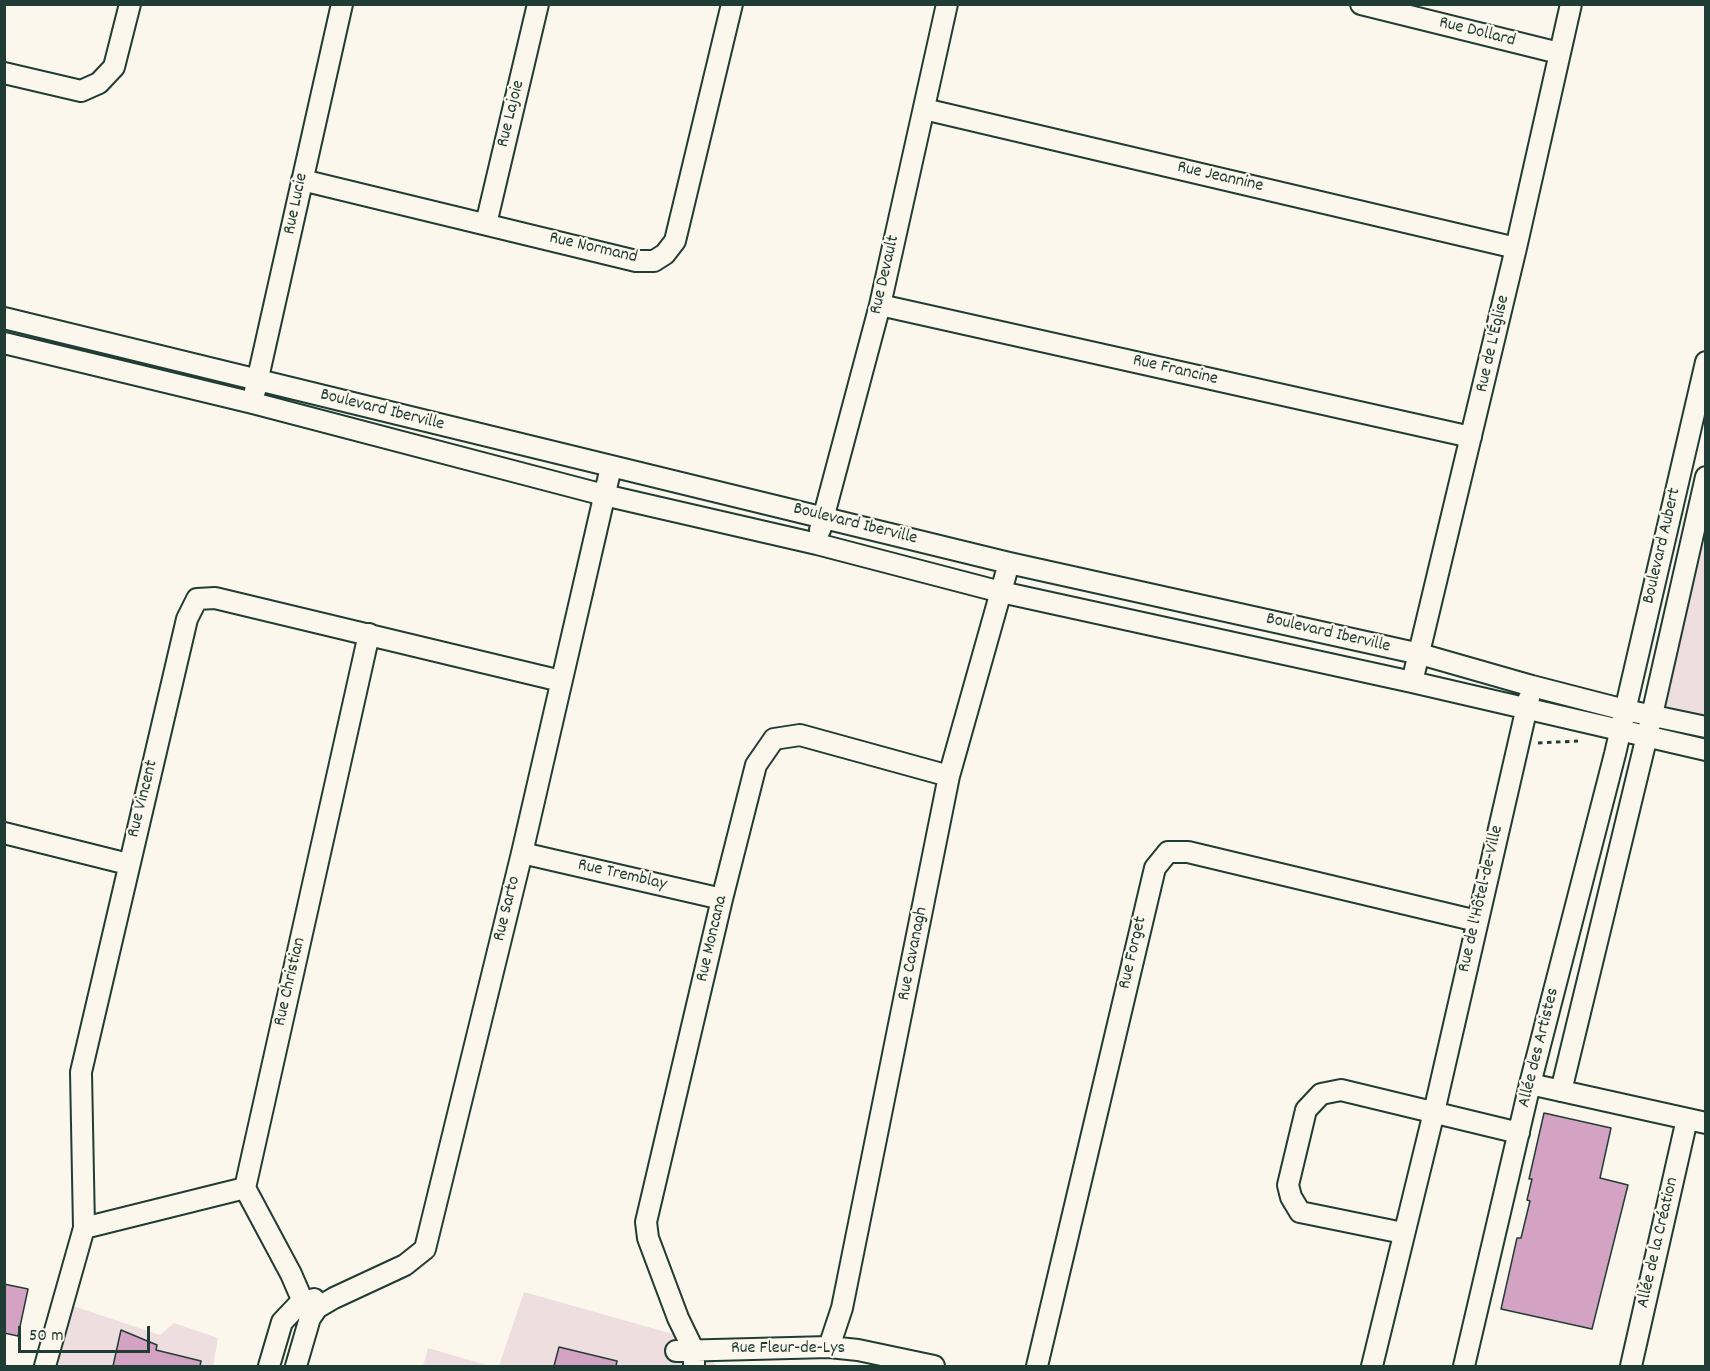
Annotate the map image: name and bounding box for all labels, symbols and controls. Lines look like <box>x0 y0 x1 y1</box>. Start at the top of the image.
street label: Rue Dollard <box>1437 13 1517 53</box>
street label: Rue Lajoie <box>493 78 531 150</box>
street label: Rue Jeannine <box>1175 158 1265 198</box>
street label: Rue Lucie <box>280 171 314 237</box>
street label: Rue Normand <box>547 228 639 270</box>
street label: Rue Devault <box>866 233 906 317</box>
street label: Rue de L'Église <box>1472 293 1516 395</box>
street label: Rue Francine <box>1130 351 1220 391</box>
street label: Boulevard Iberville <box>318 385 446 437</box>
street label: Boulevard Aubert <box>1639 486 1687 606</box>
street label: Boulevard Iberville <box>791 499 919 551</box>
street label: Boulevard Iberville <box>1264 609 1392 659</box>
street label: Rue Vincent <box>124 758 164 840</box>
street label: Rue de l'Hôtel-de-Ville <box>1455 823 1509 975</box>
street label: Rue Tremblay <box>575 855 669 897</box>
street label: Rue Sarto <box>490 874 526 944</box>
street label: Rue Moncana <box>693 894 733 984</box>
street label: Rue Cavanagh <box>894 905 934 1003</box>
street label: Rue Forget <box>1115 915 1153 991</box>
street label: Rue Christian <box>270 936 312 1028</box>
street label: Allée des Artistes <box>1515 986 1565 1110</box>
street label: Allée de la Création <box>1633 1176 1685 1310</box>
scale bar <box>21 1314 153 1352</box>
text: 50 m <box>29 1324 64 1349</box>
street label: Rue Fleur-de-Lys <box>731 1339 845 1361</box>

